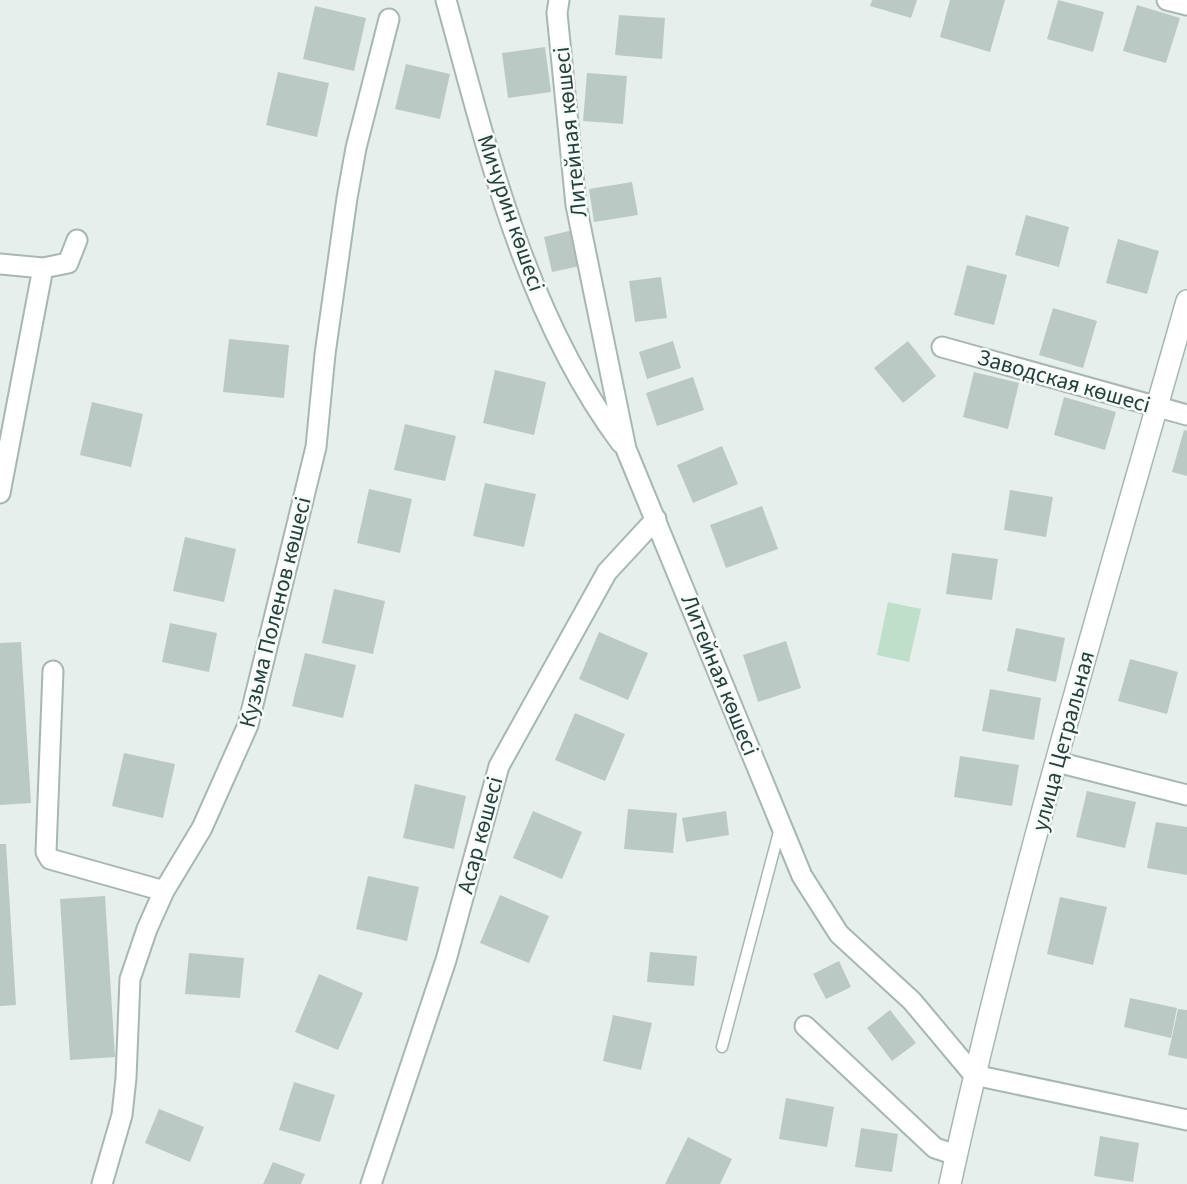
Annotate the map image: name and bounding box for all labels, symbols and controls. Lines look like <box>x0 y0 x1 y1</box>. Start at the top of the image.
street label: Литейная көшесі <box>545 45 595 219</box>
street label: Мичурин көшесі <box>469 130 553 296</box>
street label: Заводская көшесі <box>974 341 1154 421</box>
street label: Кузьма Поленов көшесі <box>230 493 320 731</box>
street label: Литейная көшесі <box>673 589 767 761</box>
street label: улица Цетральная <box>1023 647 1103 835</box>
street label: Асар көшесі <box>449 773 511 897</box>

